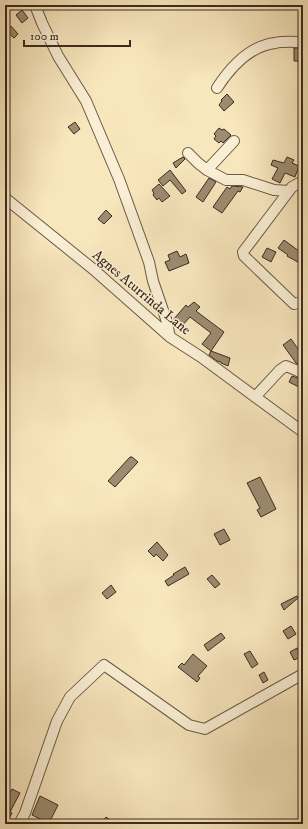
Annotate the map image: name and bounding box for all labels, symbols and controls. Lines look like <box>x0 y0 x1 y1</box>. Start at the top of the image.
scale bar <box>24 22 130 48</box>
text: 100 m <box>30 29 59 44</box>
street label: Agnes Aturrinda Lane <box>88 246 194 339</box>

